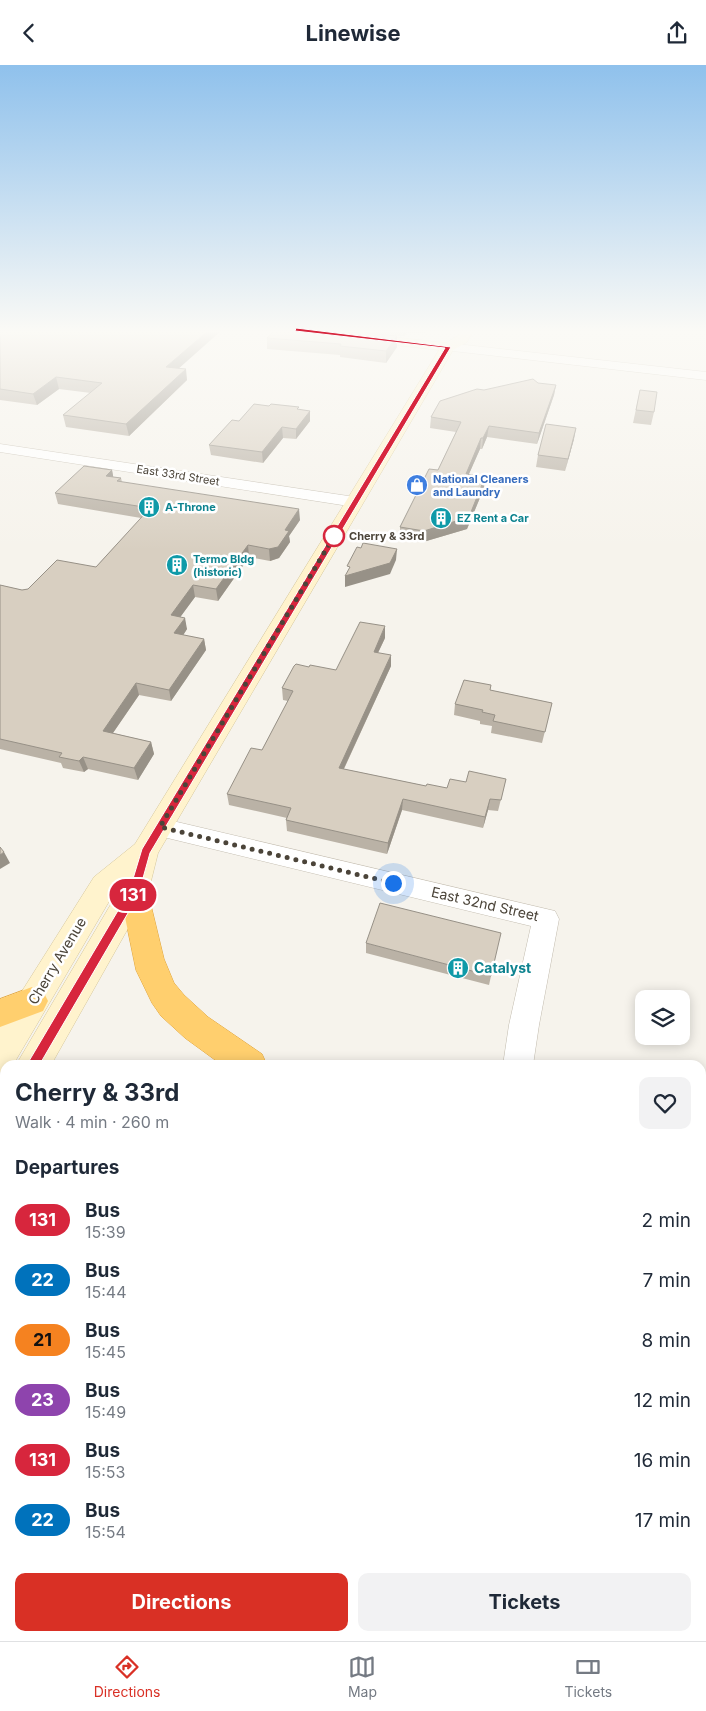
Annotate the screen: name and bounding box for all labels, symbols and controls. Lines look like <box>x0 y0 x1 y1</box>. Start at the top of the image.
icon: back <box>15 19 43 47</box>
icon: share <box>663 19 691 47</box>
text: Linewise <box>306 20 401 46</box>
street label: East 33rd Street <box>136 462 221 489</box>
place label: National Cleaners and Laundry <box>433 472 529 499</box>
shop icon: National Cleaners and Laundry <box>405 473 429 497</box>
building icon: A-Throne <box>137 495 161 519</box>
place label: A-Throne <box>165 500 216 514</box>
building icon: EZ Rent a Car <box>429 506 453 530</box>
place label: EZ Rent a Car <box>457 511 529 525</box>
marker: Cherry & 33rd <box>323 525 345 547</box>
place label: Cherry & 33rd <box>349 529 424 543</box>
place label: Termo Bldg (historic) <box>193 552 254 579</box>
building icon: Termo Bldg (historic) <box>165 553 189 577</box>
your location <box>381 871 406 896</box>
line badge: 131 <box>104 879 162 911</box>
street label: East 32nd Street <box>430 883 541 924</box>
text: 131 <box>119 884 147 905</box>
street label: Cherry Avenue <box>24 914 89 1007</box>
building icon: Catalyst <box>446 956 470 980</box>
place label: Catalyst <box>474 959 531 976</box>
map controls <box>635 990 690 1045</box>
button: layers <box>635 990 690 1045</box>
button: heart <box>639 1077 691 1129</box>
text: Cherry & 33rd <box>15 1078 179 1107</box>
text: Walk · 4 min · 260 m <box>15 1112 169 1132</box>
text: Departures <box>15 1156 119 1179</box>
text: Bus <box>85 1199 120 1222</box>
text: 131 <box>29 1209 56 1230</box>
text: 2 min <box>642 1209 691 1232</box>
text: 15:39 <box>85 1222 126 1242</box>
text: Bus <box>85 1259 120 1282</box>
text: 22 <box>31 1269 54 1290</box>
text: 7 min <box>642 1269 691 1292</box>
text: 15:44 <box>85 1282 127 1302</box>
text: Bus <box>85 1319 120 1342</box>
text: 21 <box>33 1329 52 1350</box>
text: 8 min <box>641 1329 691 1352</box>
text: 15:45 <box>85 1342 126 1362</box>
text: Bus <box>85 1379 120 1402</box>
text: 23 <box>31 1389 54 1410</box>
text: 12 min <box>634 1389 691 1412</box>
text: 15:49 <box>85 1402 126 1422</box>
text: Bus <box>85 1439 120 1462</box>
text: 131 <box>29 1449 56 1470</box>
text: 16 min <box>634 1449 691 1472</box>
text: 15:53 <box>85 1462 125 1482</box>
text: Bus <box>85 1499 120 1522</box>
text: 22 <box>31 1509 54 1530</box>
text: 17 min <box>635 1509 691 1532</box>
text: 15:54 <box>85 1522 126 1542</box>
button: Directions <box>15 1573 348 1631</box>
button: Tickets <box>358 1573 691 1631</box>
tab: Directions <box>94 1653 160 1700</box>
tab: Map <box>348 1653 377 1700</box>
tab: Tickets <box>564 1653 612 1700</box>

